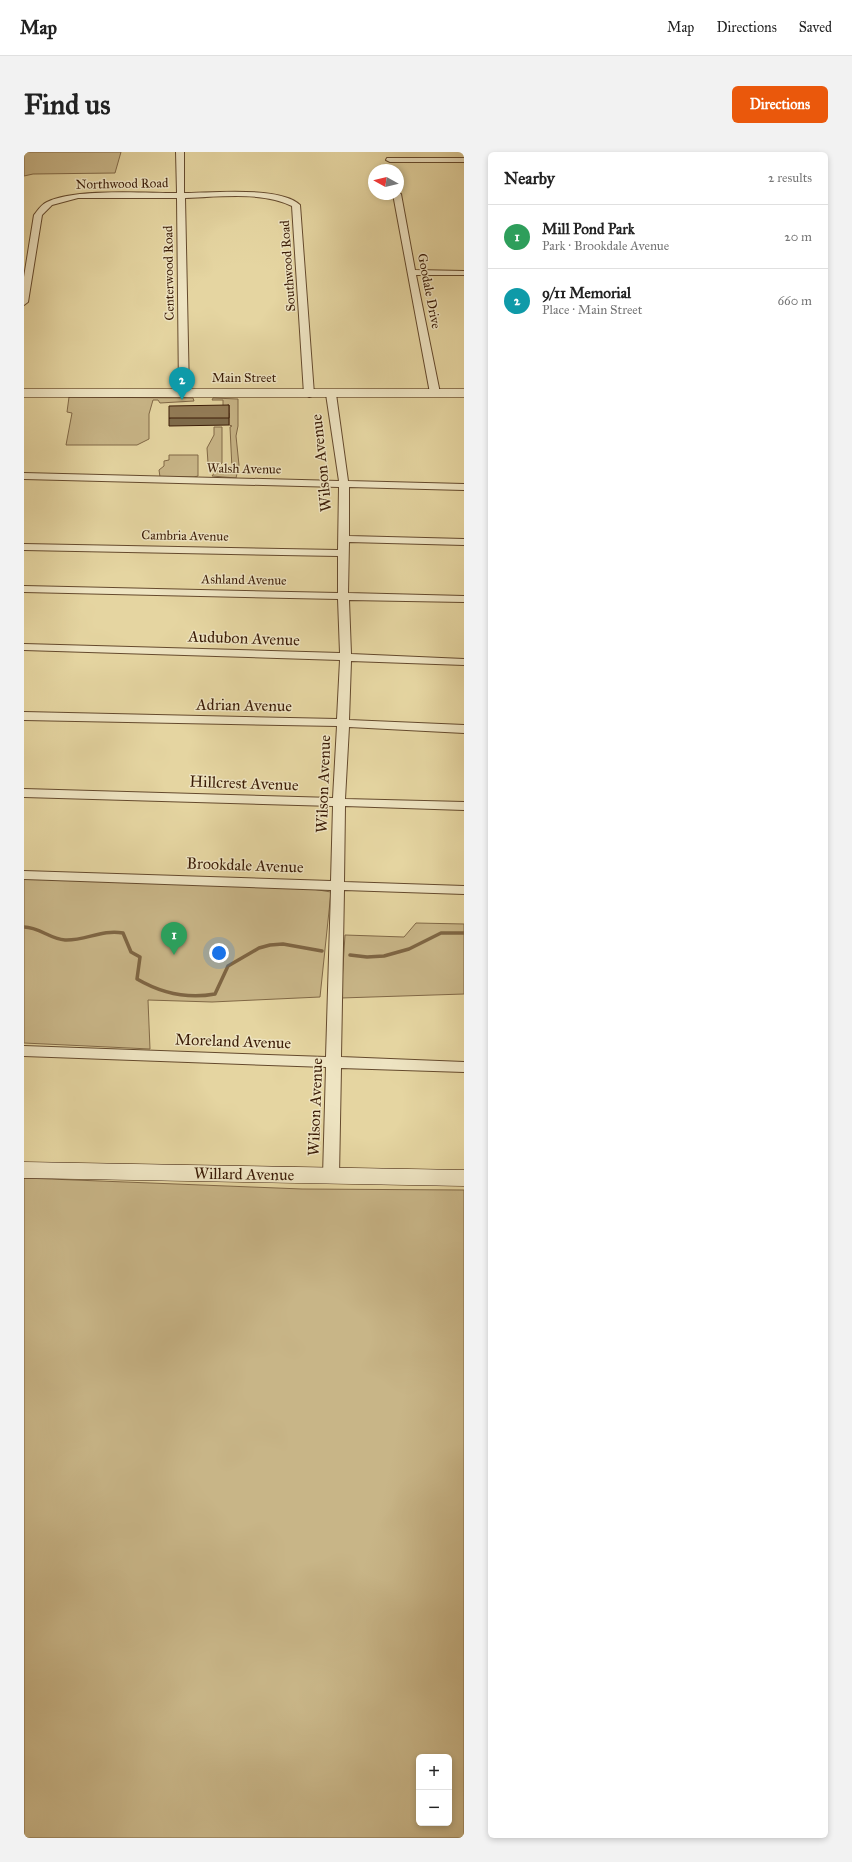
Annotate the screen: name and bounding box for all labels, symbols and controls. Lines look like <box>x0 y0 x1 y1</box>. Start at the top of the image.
text: Map <box>20 16 57 39</box>
text: Map <box>667 19 694 36</box>
text: Directions <box>716 19 777 36</box>
text: Saved <box>799 19 832 36</box>
button: Directions <box>732 86 828 123</box>
text: Find us <box>24 87 110 122</box>
north arrow <box>368 164 404 200</box>
text: Nearby <box>504 168 555 189</box>
text: 2 results <box>768 170 812 186</box>
street label: Northwood Road <box>76 175 169 193</box>
street label: Southwood Road <box>277 219 299 312</box>
text: Mill Pond Park <box>542 220 635 238</box>
street label: Centerwood Road <box>160 225 178 321</box>
text: 1 <box>514 229 520 245</box>
text: 20 m <box>784 229 812 245</box>
text: Park · Brookdale Avenue <box>542 238 669 254</box>
street label: Goodale Drive <box>414 252 444 331</box>
text: 9/11 Memorial <box>542 284 631 302</box>
text: 2 <box>514 293 520 309</box>
text: 660 m <box>777 293 812 309</box>
text: Place · Main Street <box>542 302 642 318</box>
pin: 2 <box>169 367 195 400</box>
street label: Main Street <box>212 370 277 386</box>
street label: Wilson Avenue <box>306 413 336 513</box>
street label: Walsh Avenue <box>207 460 282 478</box>
street label: Cambria Avenue <box>141 527 229 545</box>
street label: Ashland Avenue <box>200 571 287 589</box>
street label: Audubon Avenue <box>187 627 301 649</box>
street label: Adrian Avenue <box>195 695 293 715</box>
street label: Wilson Avenue <box>312 734 334 833</box>
street label: Hillcrest Avenue <box>189 772 299 794</box>
street label: Brookdale Avenue <box>186 853 304 877</box>
pin: 1 <box>161 922 187 955</box>
your location <box>209 943 229 963</box>
street label: Moreland Avenue <box>175 1029 292 1053</box>
street label: Wilson Avenue <box>304 1057 326 1156</box>
street label: Willard Avenue <box>194 1164 295 1184</box>
map controls <box>416 1754 452 1826</box>
button: + <box>416 1754 452 1790</box>
button: − <box>416 1790 452 1826</box>

